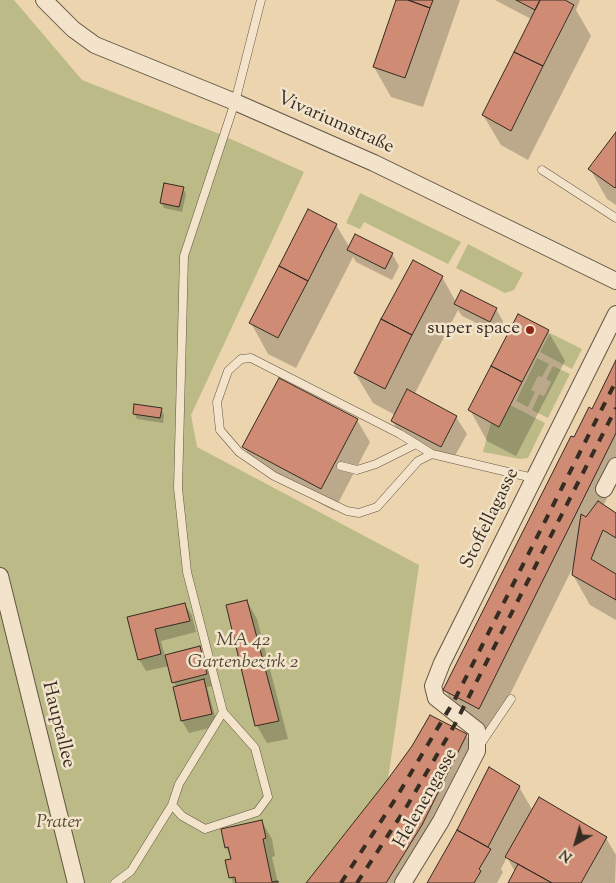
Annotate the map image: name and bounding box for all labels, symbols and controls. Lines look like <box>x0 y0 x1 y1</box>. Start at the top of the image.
street label: Vivariumstraße <box>273 88 397 160</box>
place label: super space <box>427 319 520 341</box>
marker: super space <box>524 324 536 336</box>
street label: Stoffellagasse <box>457 465 525 573</box>
park label: MA 42 Gartenbezirk 2 <box>188 631 298 675</box>
street label: Hauptallee <box>35 679 79 771</box>
street label: Helenengasse <box>390 745 464 853</box>
park label: Prater <box>36 813 82 835</box>
north arrow <box>551 818 601 868</box>
text: N <box>556 843 577 866</box>

